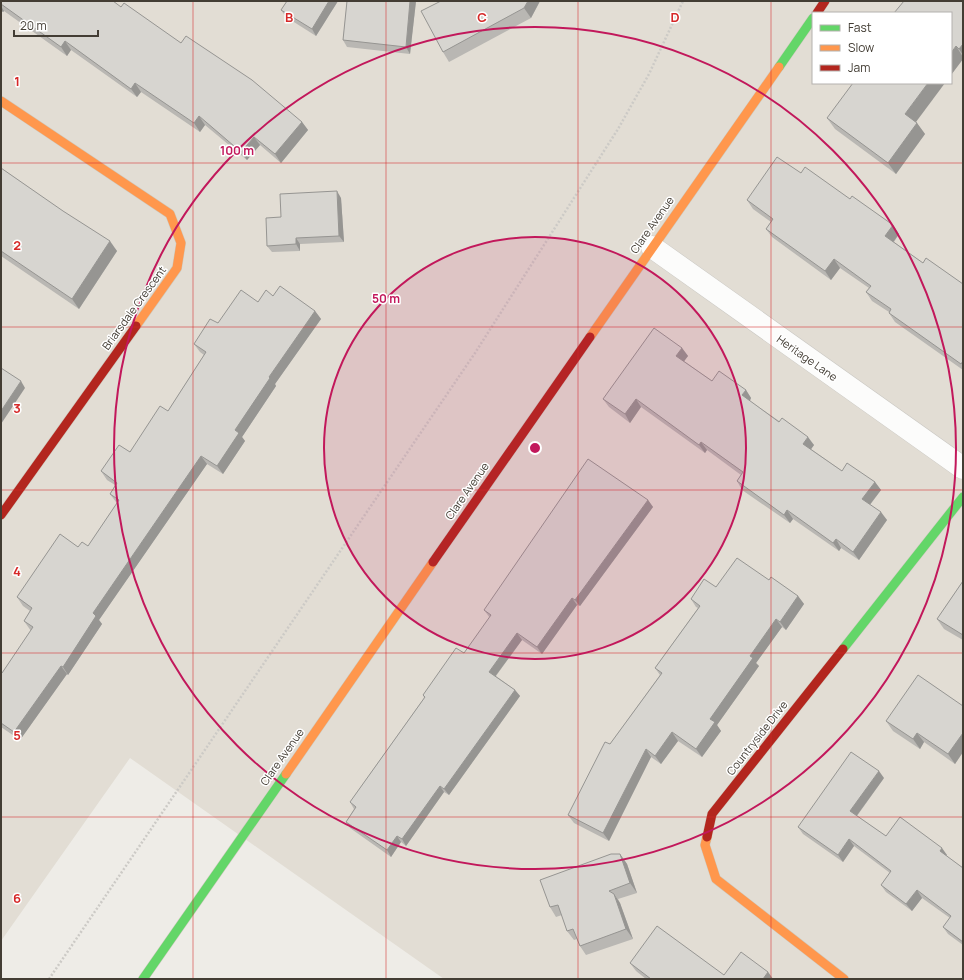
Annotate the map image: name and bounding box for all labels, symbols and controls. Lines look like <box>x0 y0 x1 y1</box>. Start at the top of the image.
text: B <box>285 8 293 26</box>
text: C <box>477 8 487 26</box>
text: D <box>670 8 680 26</box>
scale bar <box>14 12 98 38</box>
legend <box>812 12 952 84</box>
text: 20 m <box>20 17 47 34</box>
text: Fast <box>848 19 872 36</box>
text: Slow <box>848 39 874 56</box>
text: Jam <box>848 59 870 76</box>
text: 1 <box>14 72 20 90</box>
text: 100 m <box>220 142 254 159</box>
street label: Clare Avenue <box>626 193 677 256</box>
text: 2 <box>13 236 21 254</box>
street label: Briarsdale Crescent <box>98 263 169 352</box>
text: 50 m <box>372 290 400 307</box>
street label: Heritage Lane <box>774 331 841 384</box>
text: 3 <box>13 399 21 417</box>
centre of rings <box>528 441 542 455</box>
street label: Clare Avenue <box>441 459 492 522</box>
text: 4 <box>13 562 21 580</box>
street label: Countryside Drive <box>723 697 791 778</box>
street label: Clare Avenue <box>256 725 307 788</box>
text: 5 <box>13 726 21 744</box>
text: 6 <box>13 889 21 907</box>

